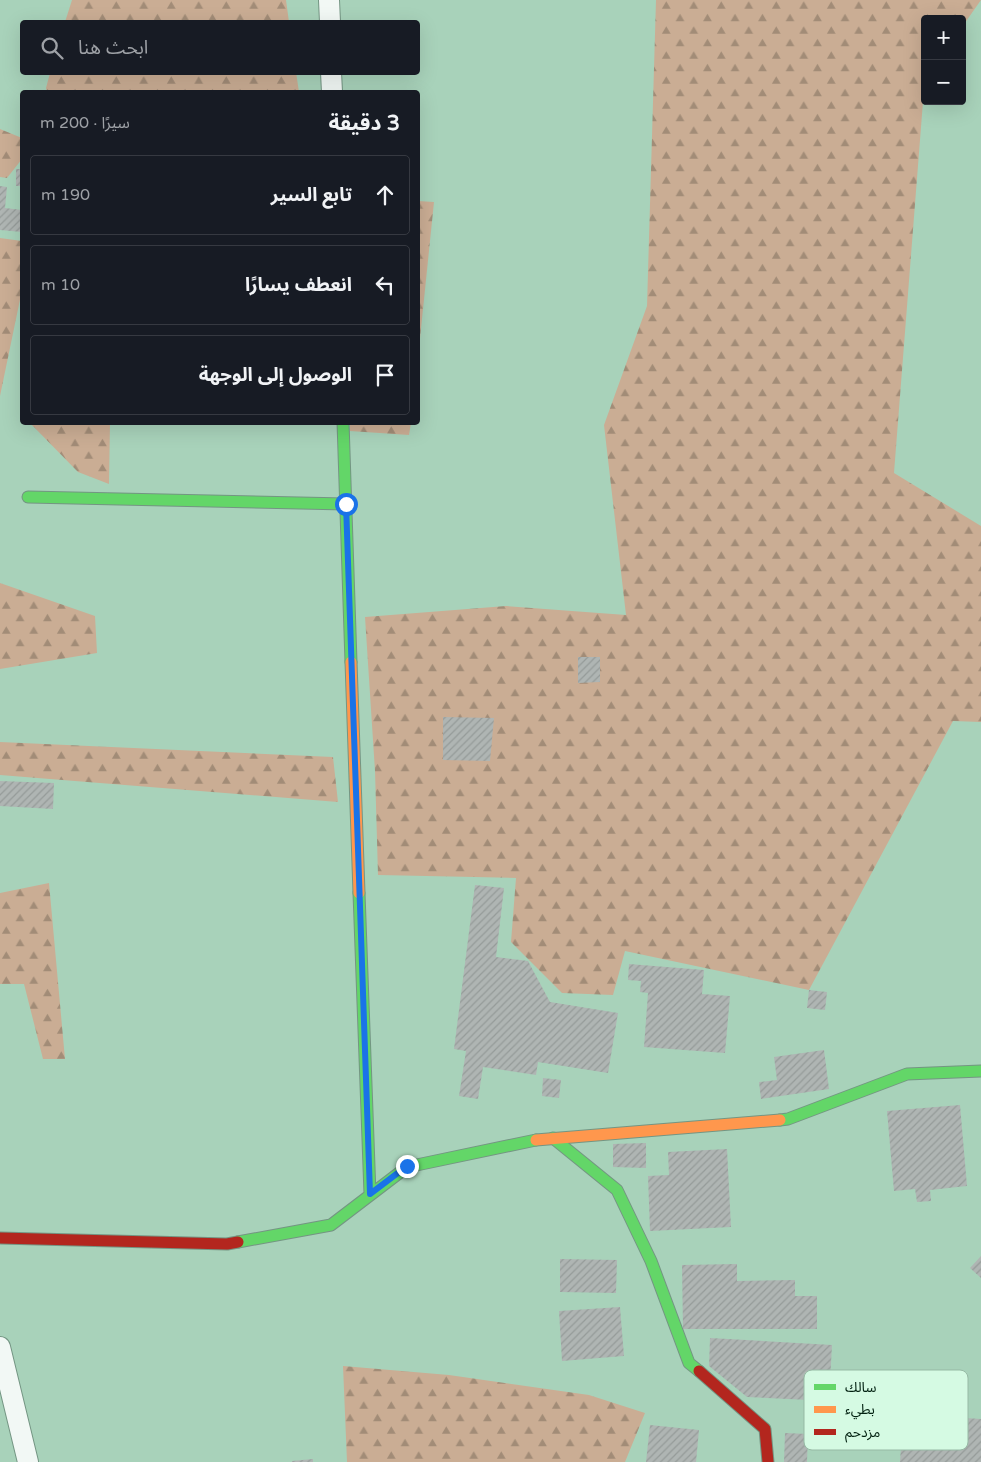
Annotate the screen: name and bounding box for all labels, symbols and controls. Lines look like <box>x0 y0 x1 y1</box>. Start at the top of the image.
map controls <box>921 15 966 105</box>
button: + <box>921 15 966 60</box>
search box <box>20 20 420 75</box>
icon: search <box>38 34 66 62</box>
text: ابحث هنا <box>78 37 148 59</box>
button: − <box>921 60 966 105</box>
text: 3 دقيقة <box>329 111 400 136</box>
text: سيرًا · 200 m <box>40 113 130 133</box>
icon: ahead <box>371 181 399 209</box>
text: تابع السير <box>271 184 352 206</box>
text: 190 m <box>41 185 90 205</box>
icon: left <box>371 271 399 299</box>
text: انعطف يسارًا <box>245 274 352 296</box>
text: 10 m <box>41 275 80 295</box>
icon: arrive <box>371 361 399 389</box>
text: الوصول إلى الوجهة <box>199 364 352 386</box>
route start <box>335 493 358 516</box>
route end <box>396 1155 419 1178</box>
legend <box>804 1370 968 1450</box>
text: سالك <box>845 1379 877 1396</box>
text: بطيء <box>845 1401 875 1420</box>
text: مزدحم <box>845 1424 880 1443</box>

